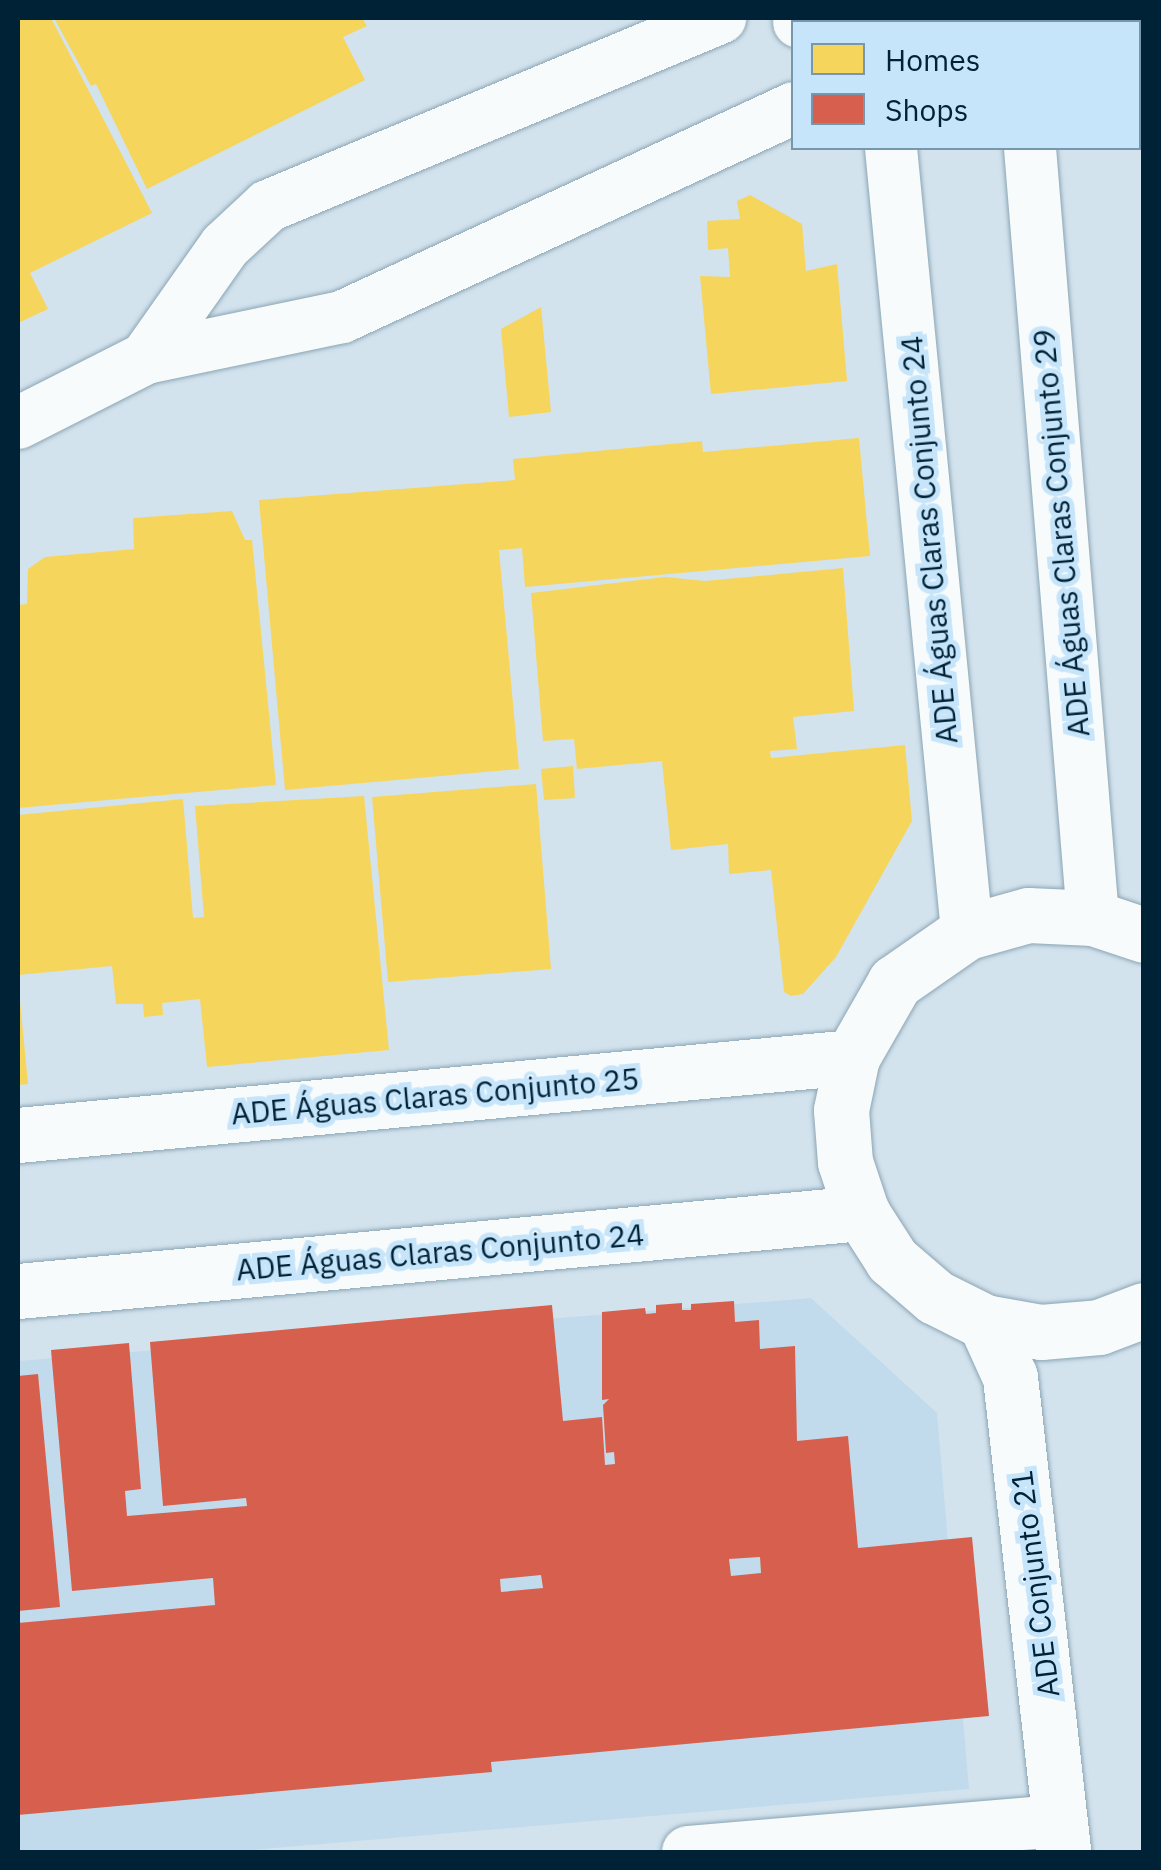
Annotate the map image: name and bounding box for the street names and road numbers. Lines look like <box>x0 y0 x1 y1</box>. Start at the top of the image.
street label: ADE Águas Claras Conjunto 29 <box>1025 328 1097 738</box>
street label: ADE Águas Claras Conjunto 24 <box>893 335 965 745</box>
street label: ADE Águas Claras Conjunto 25 <box>230 1060 640 1132</box>
street label: ADE Águas Claras Conjunto 24 <box>235 1216 645 1288</box>
street label: ADE Conjunto 21 <box>1003 1469 1067 1699</box>

